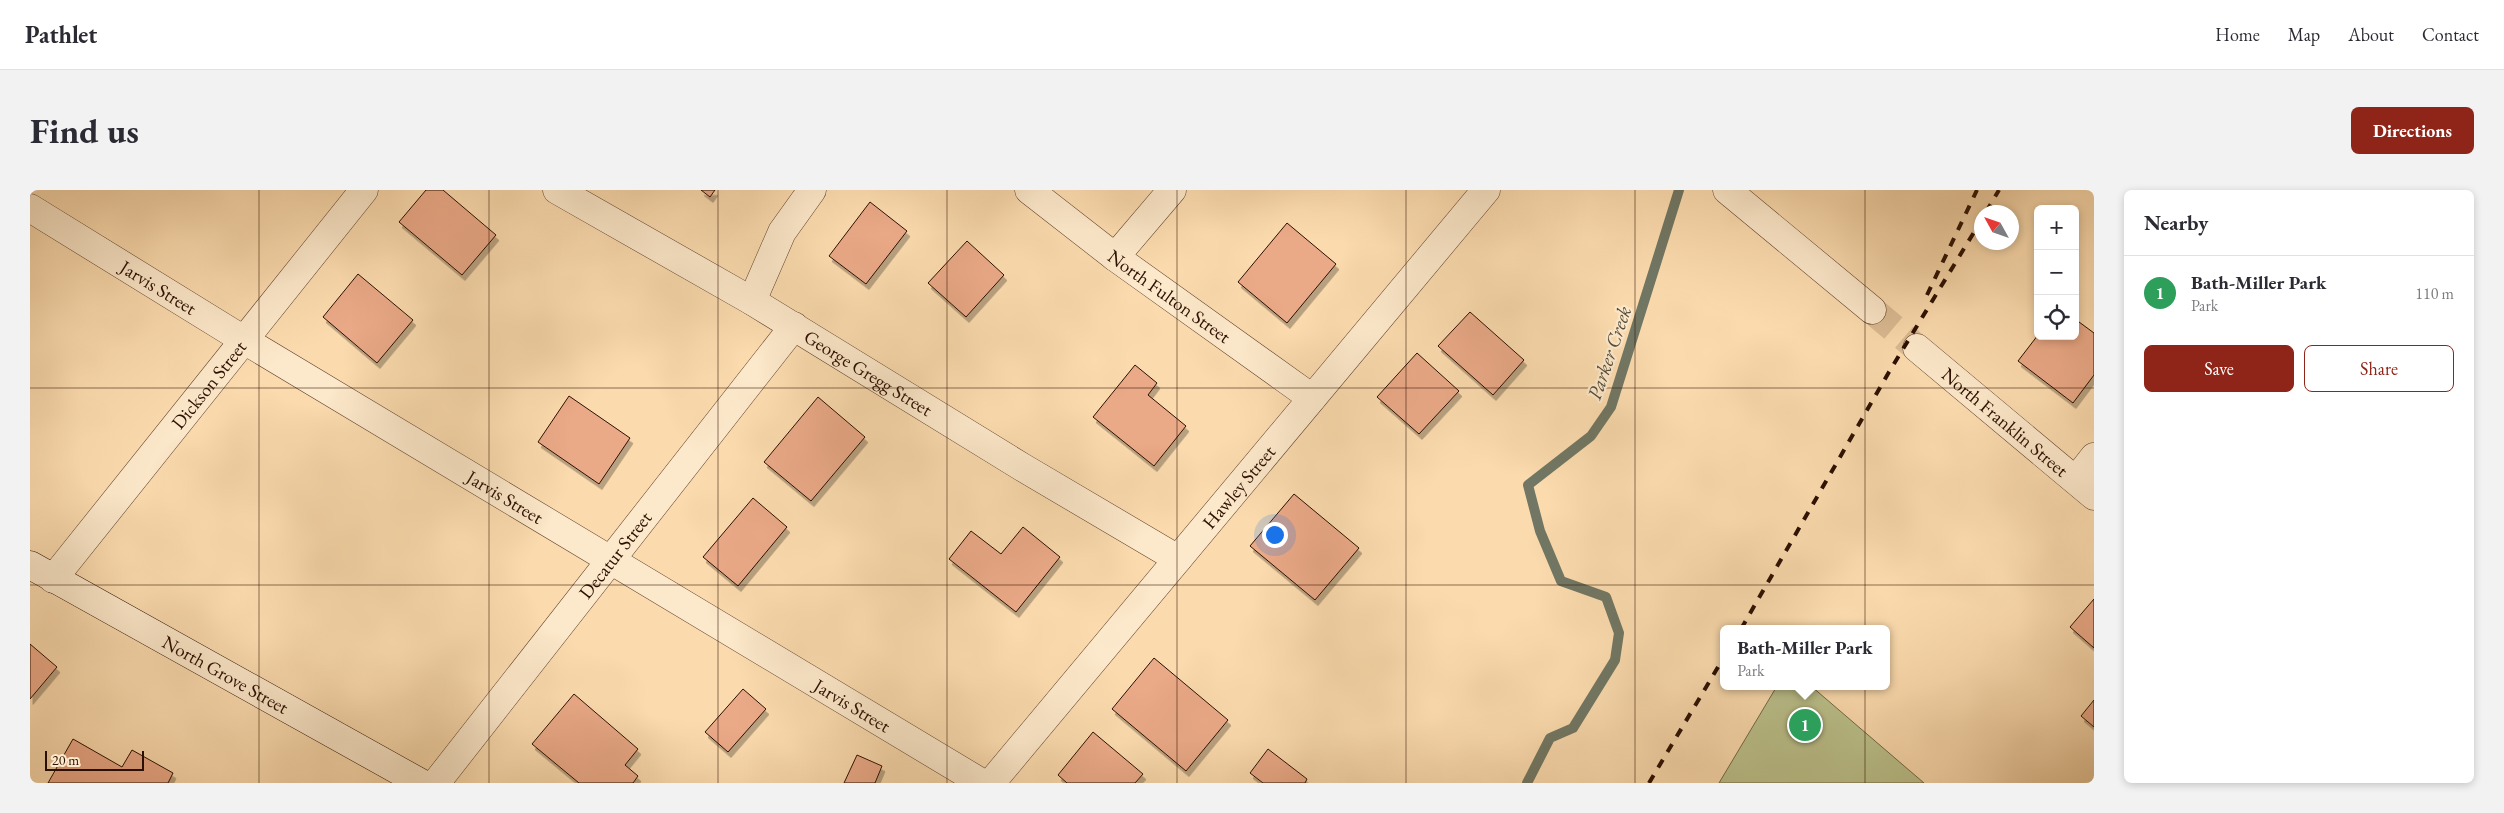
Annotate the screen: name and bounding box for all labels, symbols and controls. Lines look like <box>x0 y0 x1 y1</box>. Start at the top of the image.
text: Pathlet <box>25 19 97 50</box>
text: Home <box>2215 23 2260 46</box>
text: Map <box>2288 23 2320 46</box>
text: About <box>2348 23 2394 46</box>
text: Contact <box>2422 23 2479 46</box>
button: Directions <box>2351 107 2474 154</box>
text: Find us <box>30 108 139 153</box>
north arrow <box>1974 205 2019 250</box>
map controls <box>2034 205 2079 340</box>
button: + <box>2034 205 2079 250</box>
text: Nearby <box>2144 209 2208 236</box>
street label: North Fulton Street <box>1103 244 1236 349</box>
button: − <box>2034 250 2079 295</box>
street label: Jarvis Street <box>114 254 201 321</box>
text: Bath-Miller Park <box>2191 270 2326 295</box>
text: 1 <box>2156 283 2164 304</box>
text: 110 m <box>2415 283 2454 304</box>
button: locate <box>2034 295 2079 340</box>
text: Park <box>2191 295 2218 316</box>
water label: Parker Creek <box>1581 303 1637 403</box>
street label: George Gregg Street <box>799 324 937 422</box>
street label: Dickson Street <box>166 335 252 434</box>
button: Save <box>2144 345 2294 392</box>
button: Share <box>2304 345 2454 392</box>
street label: North Franklin Street <box>1936 362 2074 482</box>
street label: Hawley Street <box>1197 440 1281 534</box>
street label: Jarvis Street <box>460 464 548 530</box>
street label: Decatur Street <box>573 506 657 604</box>
your location <box>1262 522 1288 548</box>
popup <box>1720 625 1890 690</box>
street label: North Grove Street <box>158 629 293 720</box>
text: Bath-Miller Park <box>1737 635 1873 660</box>
text: Park <box>1737 660 1765 681</box>
street label: Jarvis Street <box>807 672 895 738</box>
pin: 1 <box>1789 706 1821 744</box>
scale bar <box>45 748 144 771</box>
text: 20 m <box>52 751 79 769</box>

